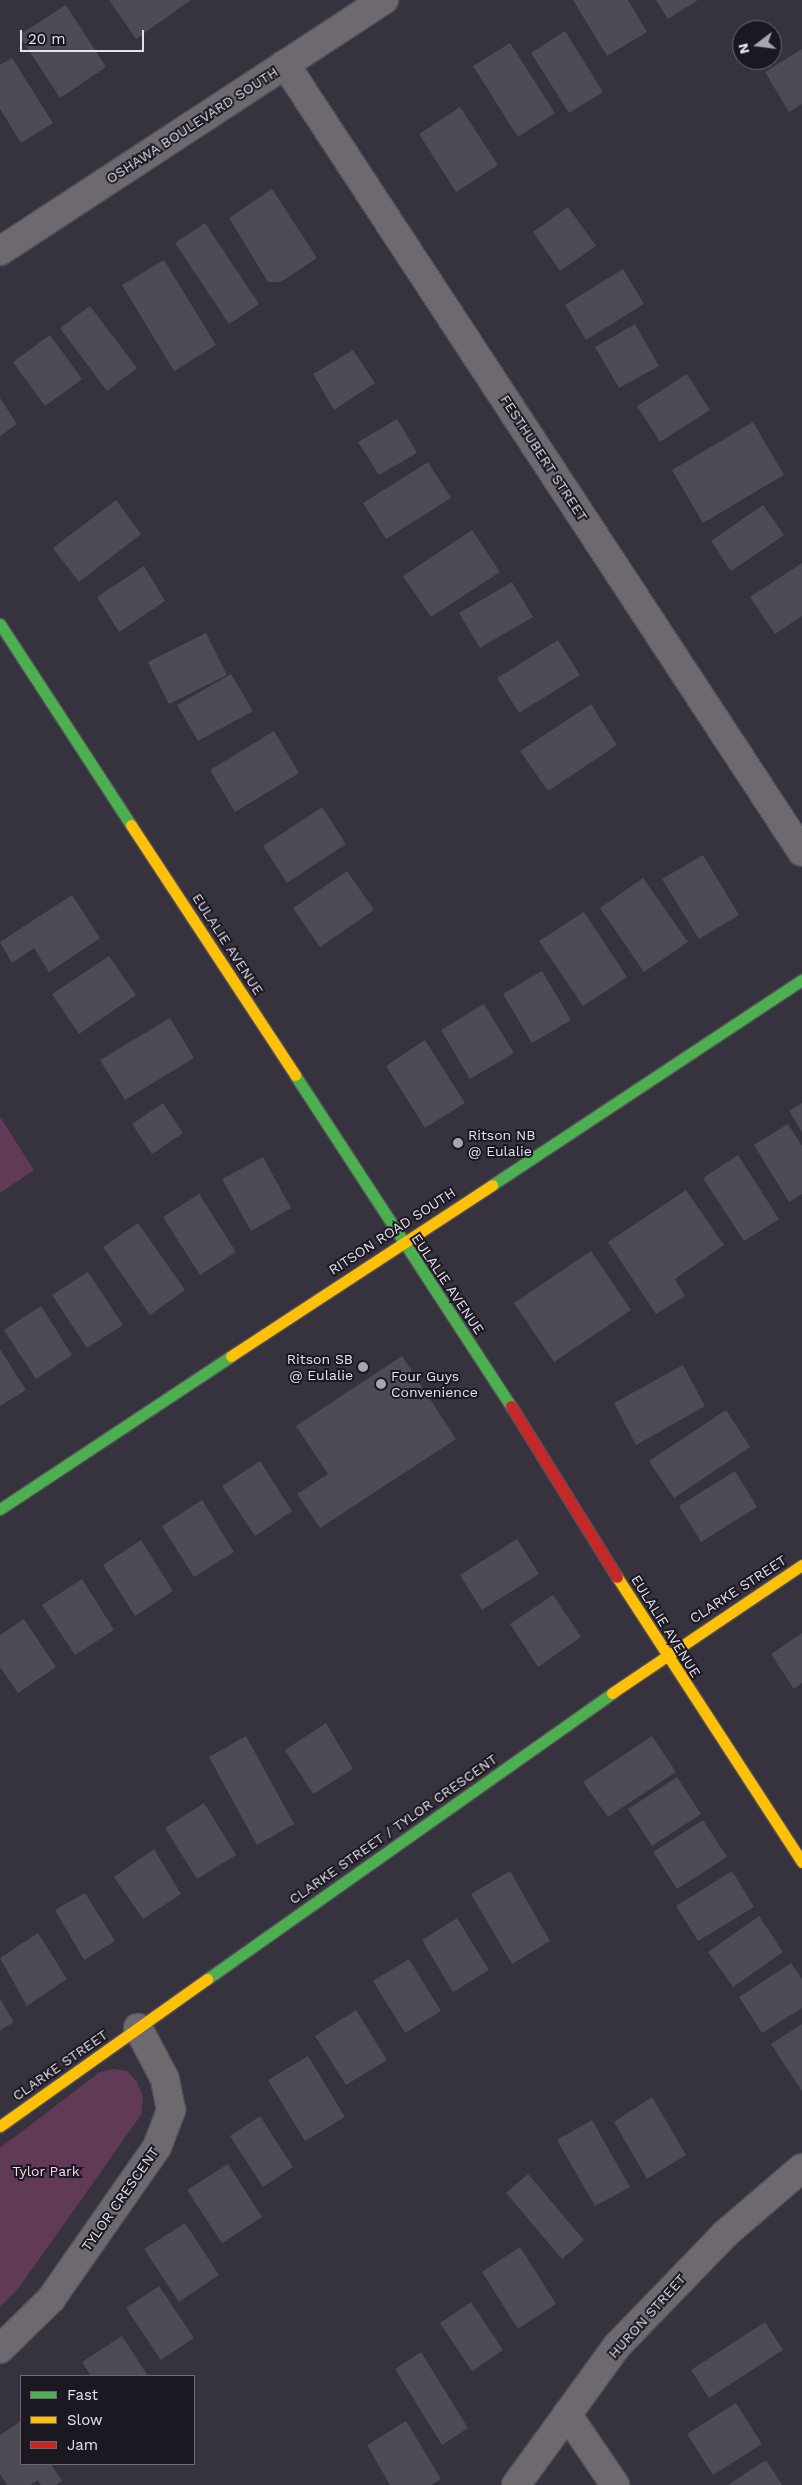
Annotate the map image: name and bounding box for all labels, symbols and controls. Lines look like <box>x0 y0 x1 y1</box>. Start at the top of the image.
scale bar <box>22 20 146 52</box>
north arrow <box>732 20 782 70</box>
text: 20 m <box>28 30 66 48</box>
text: N <box>734 42 753 56</box>
street label: OSHAWA BOULEVARD SOUTH <box>103 63 281 187</box>
street label: FESTHUBERT STREET <box>497 392 591 524</box>
street label: EULALIE AVENUE <box>189 890 267 998</box>
place label: Ritson NB @ Eulalie <box>468 1127 535 1160</box>
marker: Ritson NB @ Eulalie <box>452 1137 464 1149</box>
street label: RITSON ROAD SOUTH <box>326 1184 458 1278</box>
street label: EULALIE AVENUE <box>408 1230 488 1338</box>
place label: Ritson SB @ Eulalie <box>287 1351 353 1384</box>
marker: Ritson SB @ Eulalie <box>357 1361 369 1373</box>
place label: Four Guys Convenience <box>391 1368 478 1400</box>
marker: Four Guys Convenience <box>375 1378 387 1390</box>
street label: CLARKE STREET <box>686 1551 790 1627</box>
street label: EULALIE AVENUE <box>628 1571 704 1681</box>
street label: CLARKE STREET / TYLOR CRESCENT <box>286 1750 500 1908</box>
street label: CLARKE STREET <box>9 2026 111 2104</box>
street label: TYLOR CRESCENT <box>78 2144 162 2254</box>
park label: Tylor Park <box>12 2163 80 2179</box>
street label: HURON STREET <box>605 2270 689 2362</box>
legend <box>20 2375 195 2465</box>
text: Fast <box>67 2386 98 2404</box>
text: Slow <box>67 2411 103 2429</box>
text: Jam <box>67 2436 98 2454</box>

